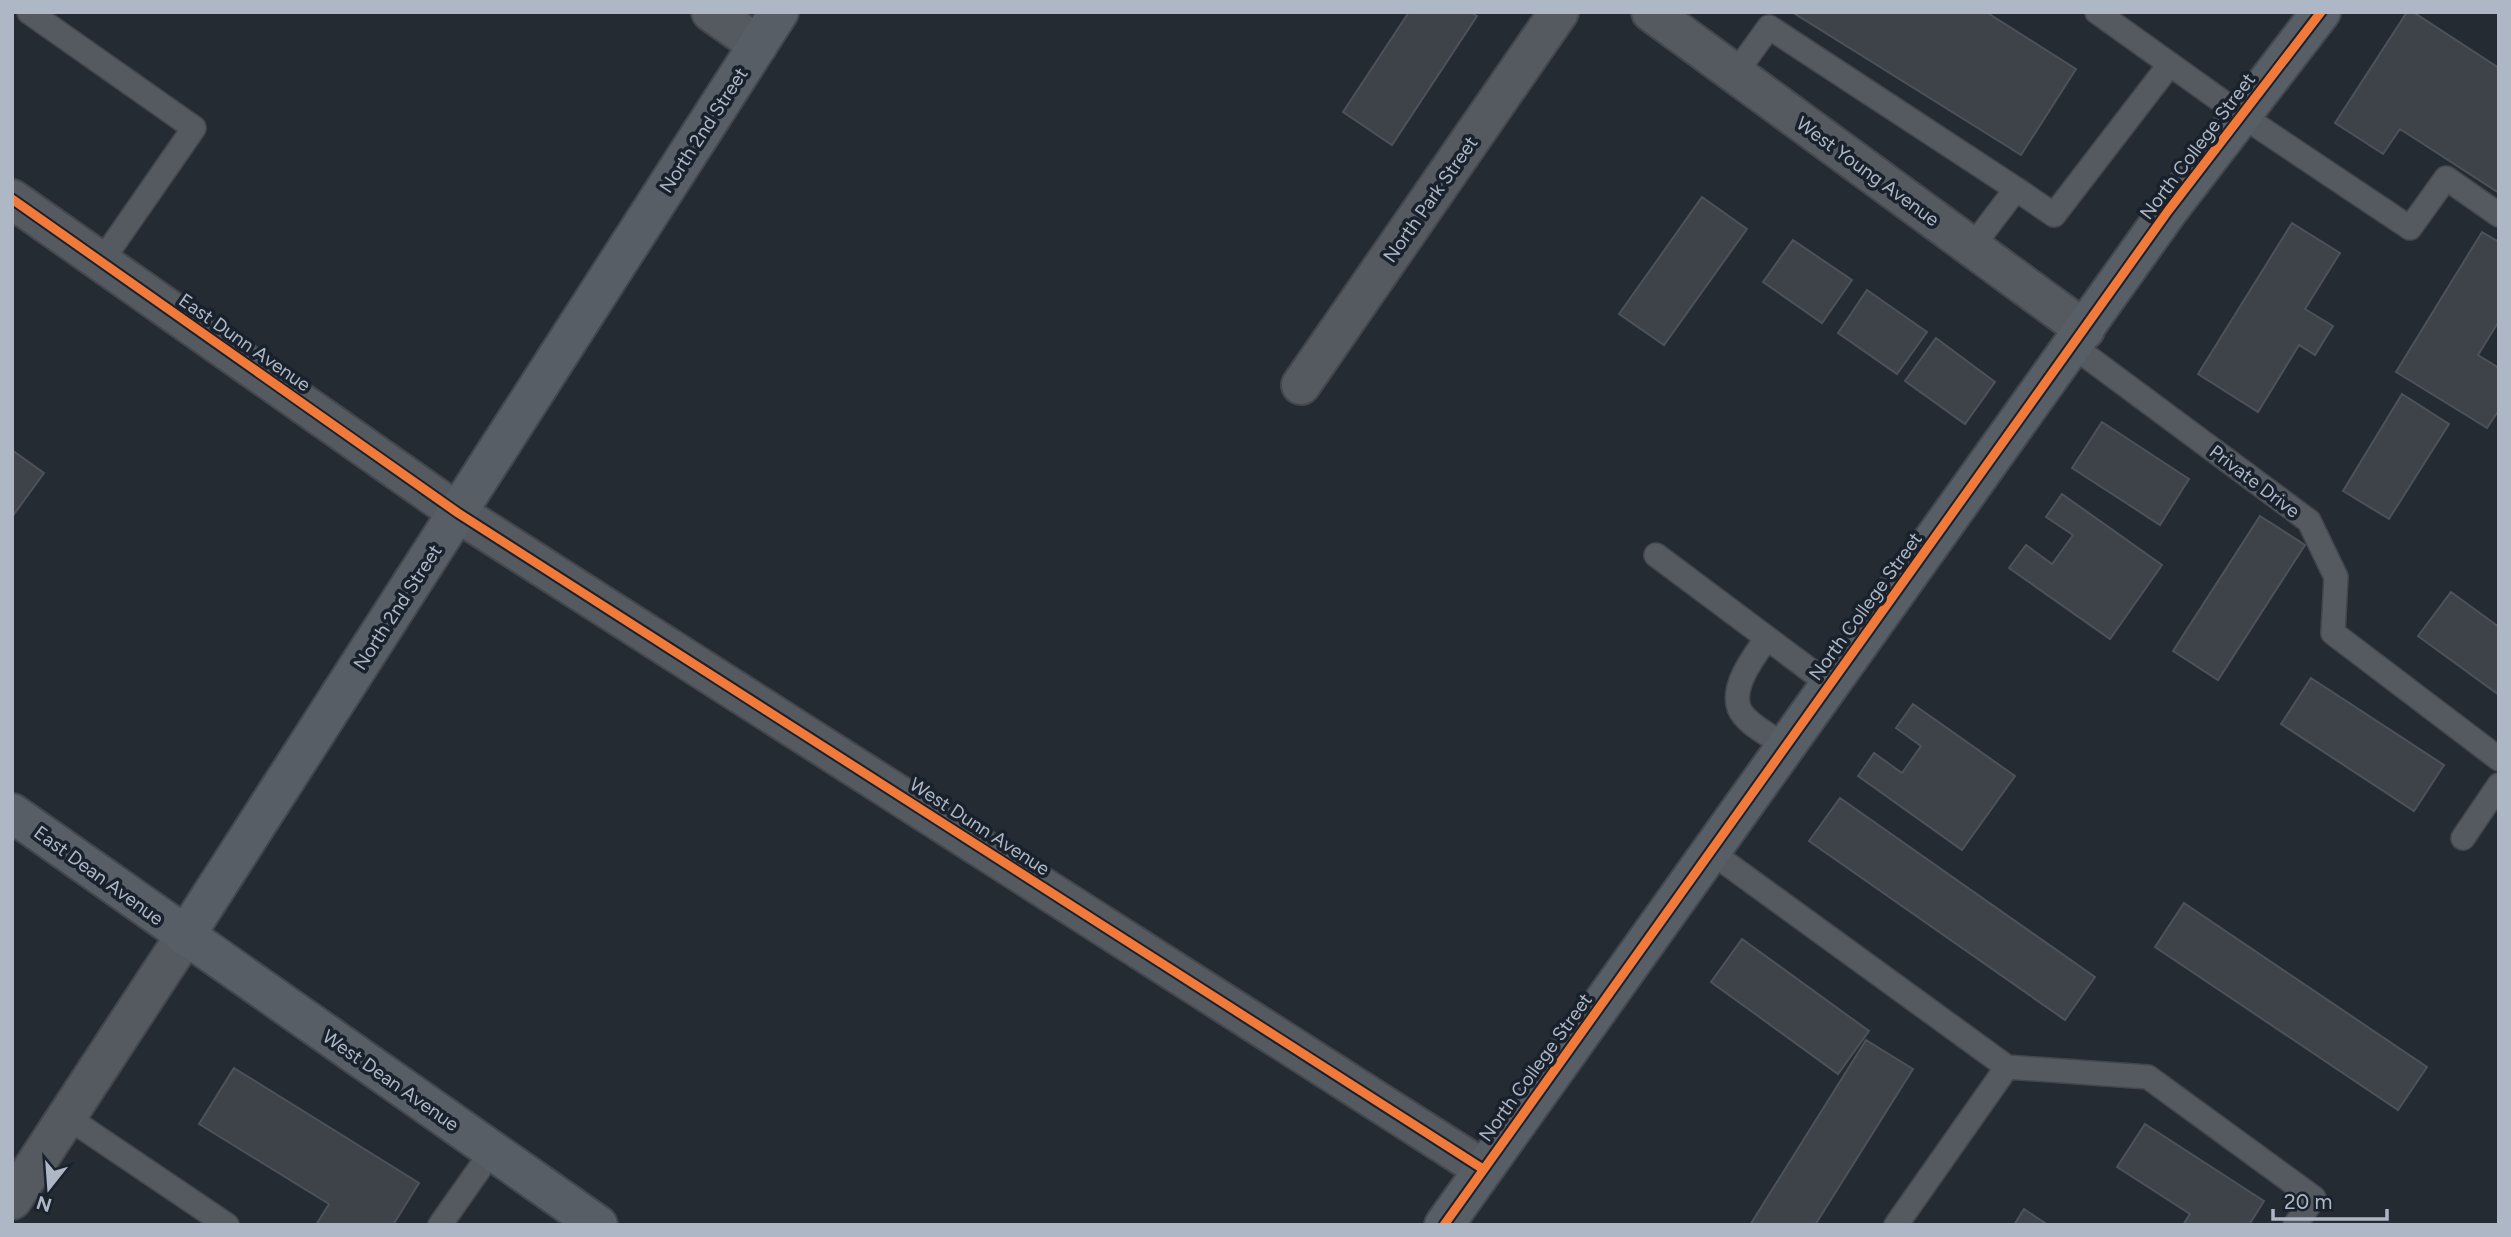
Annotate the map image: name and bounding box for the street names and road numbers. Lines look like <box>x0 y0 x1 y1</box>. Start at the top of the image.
street label: North 2nd Street <box>654 63 753 197</box>
street label: North College Street <box>2135 69 2260 224</box>
street label: West Young Avenue <box>1792 112 1944 231</box>
street label: North Park Street <box>1378 132 1482 267</box>
street label: East Dunn Avenue <box>174 288 315 396</box>
street label: Private Drive <box>2205 440 2304 523</box>
street label: North College Street <box>1804 528 1927 685</box>
street label: North 2nd Street <box>348 540 447 674</box>
street label: West Dunn Avenue <box>905 773 1054 880</box>
street label: East Dean Avenue <box>30 821 168 930</box>
street label: North College Street <box>1474 989 1597 1146</box>
street label: West Dean Avenue <box>318 1025 463 1136</box>

